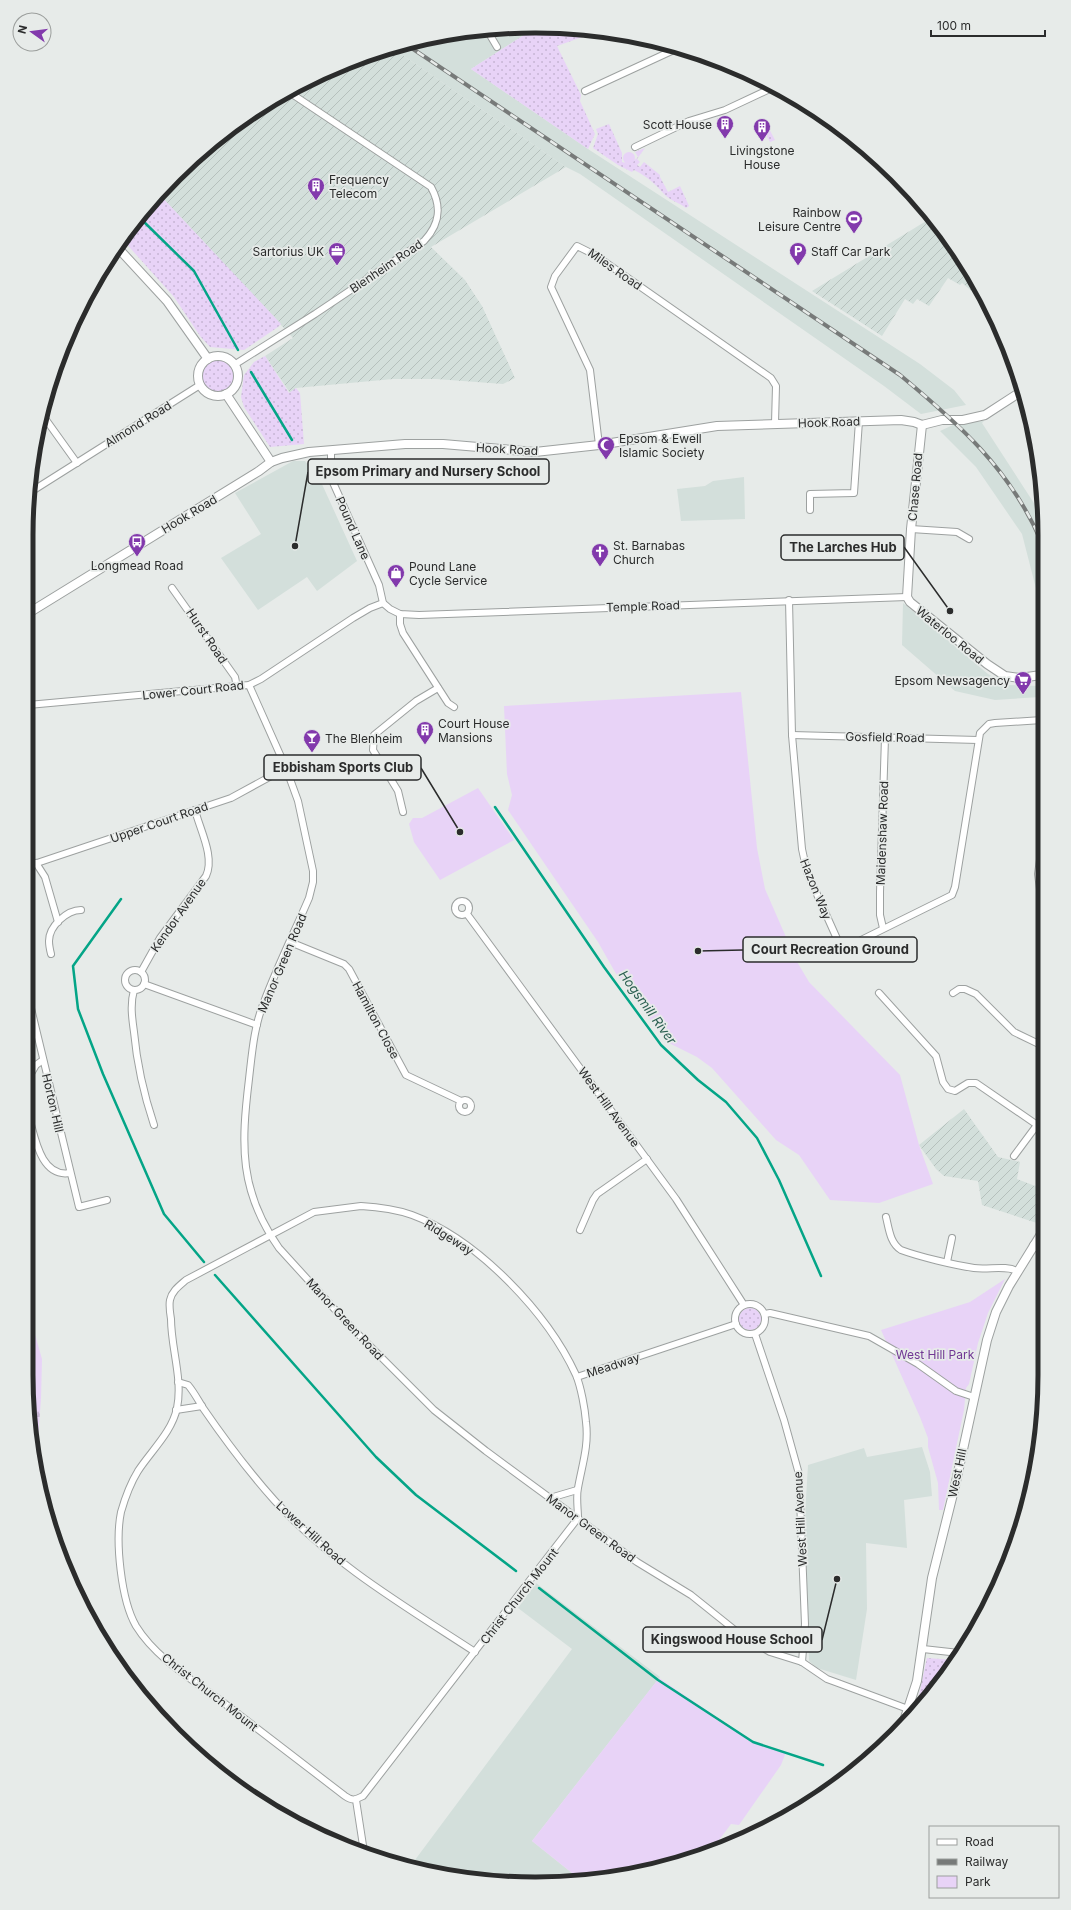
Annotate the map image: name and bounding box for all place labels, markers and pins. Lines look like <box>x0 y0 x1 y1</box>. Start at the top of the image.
building icon: Scott House <box>715 114 735 139</box>
place label: Scott House <box>643 117 712 132</box>
building icon: Livingstone House <box>752 117 772 142</box>
place label: Livingstone House <box>729 143 795 172</box>
place label: Frequency Telecom <box>329 172 389 201</box>
building icon: Frequency Telecom <box>306 176 326 201</box>
place label: Rainbow Leisure Centre <box>758 205 841 234</box>
sports icon: Rainbow Leisure Centre <box>844 209 864 234</box>
office icon: Sartorius UK <box>327 241 347 266</box>
parking icon: Staff Car Park <box>788 241 808 266</box>
place label: Sartorius UK <box>252 244 324 259</box>
place label: Staff Car Park <box>811 244 891 259</box>
place label: Epsom & Ewell Islamic Society <box>619 431 705 460</box>
mosque icon: Epsom & Ewell Islamic Society <box>596 435 616 460</box>
callout: Epsom Primary and Nursery School <box>308 459 549 484</box>
bus stop icon: Longmead Road <box>127 532 147 557</box>
callout: The Larches Hub <box>781 535 904 560</box>
place label: St. Barnabas Church <box>613 538 685 567</box>
church icon: St. Barnabas Church <box>590 542 610 567</box>
place label: Longmead Road <box>91 558 183 573</box>
place label: Pound Lane Cycle Service <box>409 559 487 588</box>
shop icon: Pound Lane Cycle Service <box>386 563 406 588</box>
supermarket icon: Epsom Newsagency <box>1013 670 1033 695</box>
place label: Epsom Newsagency <box>895 673 1010 688</box>
place label: Court House Mansions <box>438 716 510 745</box>
building icon: Court House Mansions <box>415 720 435 745</box>
bar icon: The Blenheim <box>302 728 322 753</box>
place label: The Blenheim <box>325 731 403 746</box>
callout: Ebbisham Sports Club <box>264 755 421 780</box>
callout: Court Recreation Ground <box>743 937 917 962</box>
callout: Kingswood House School <box>643 1627 822 1652</box>

